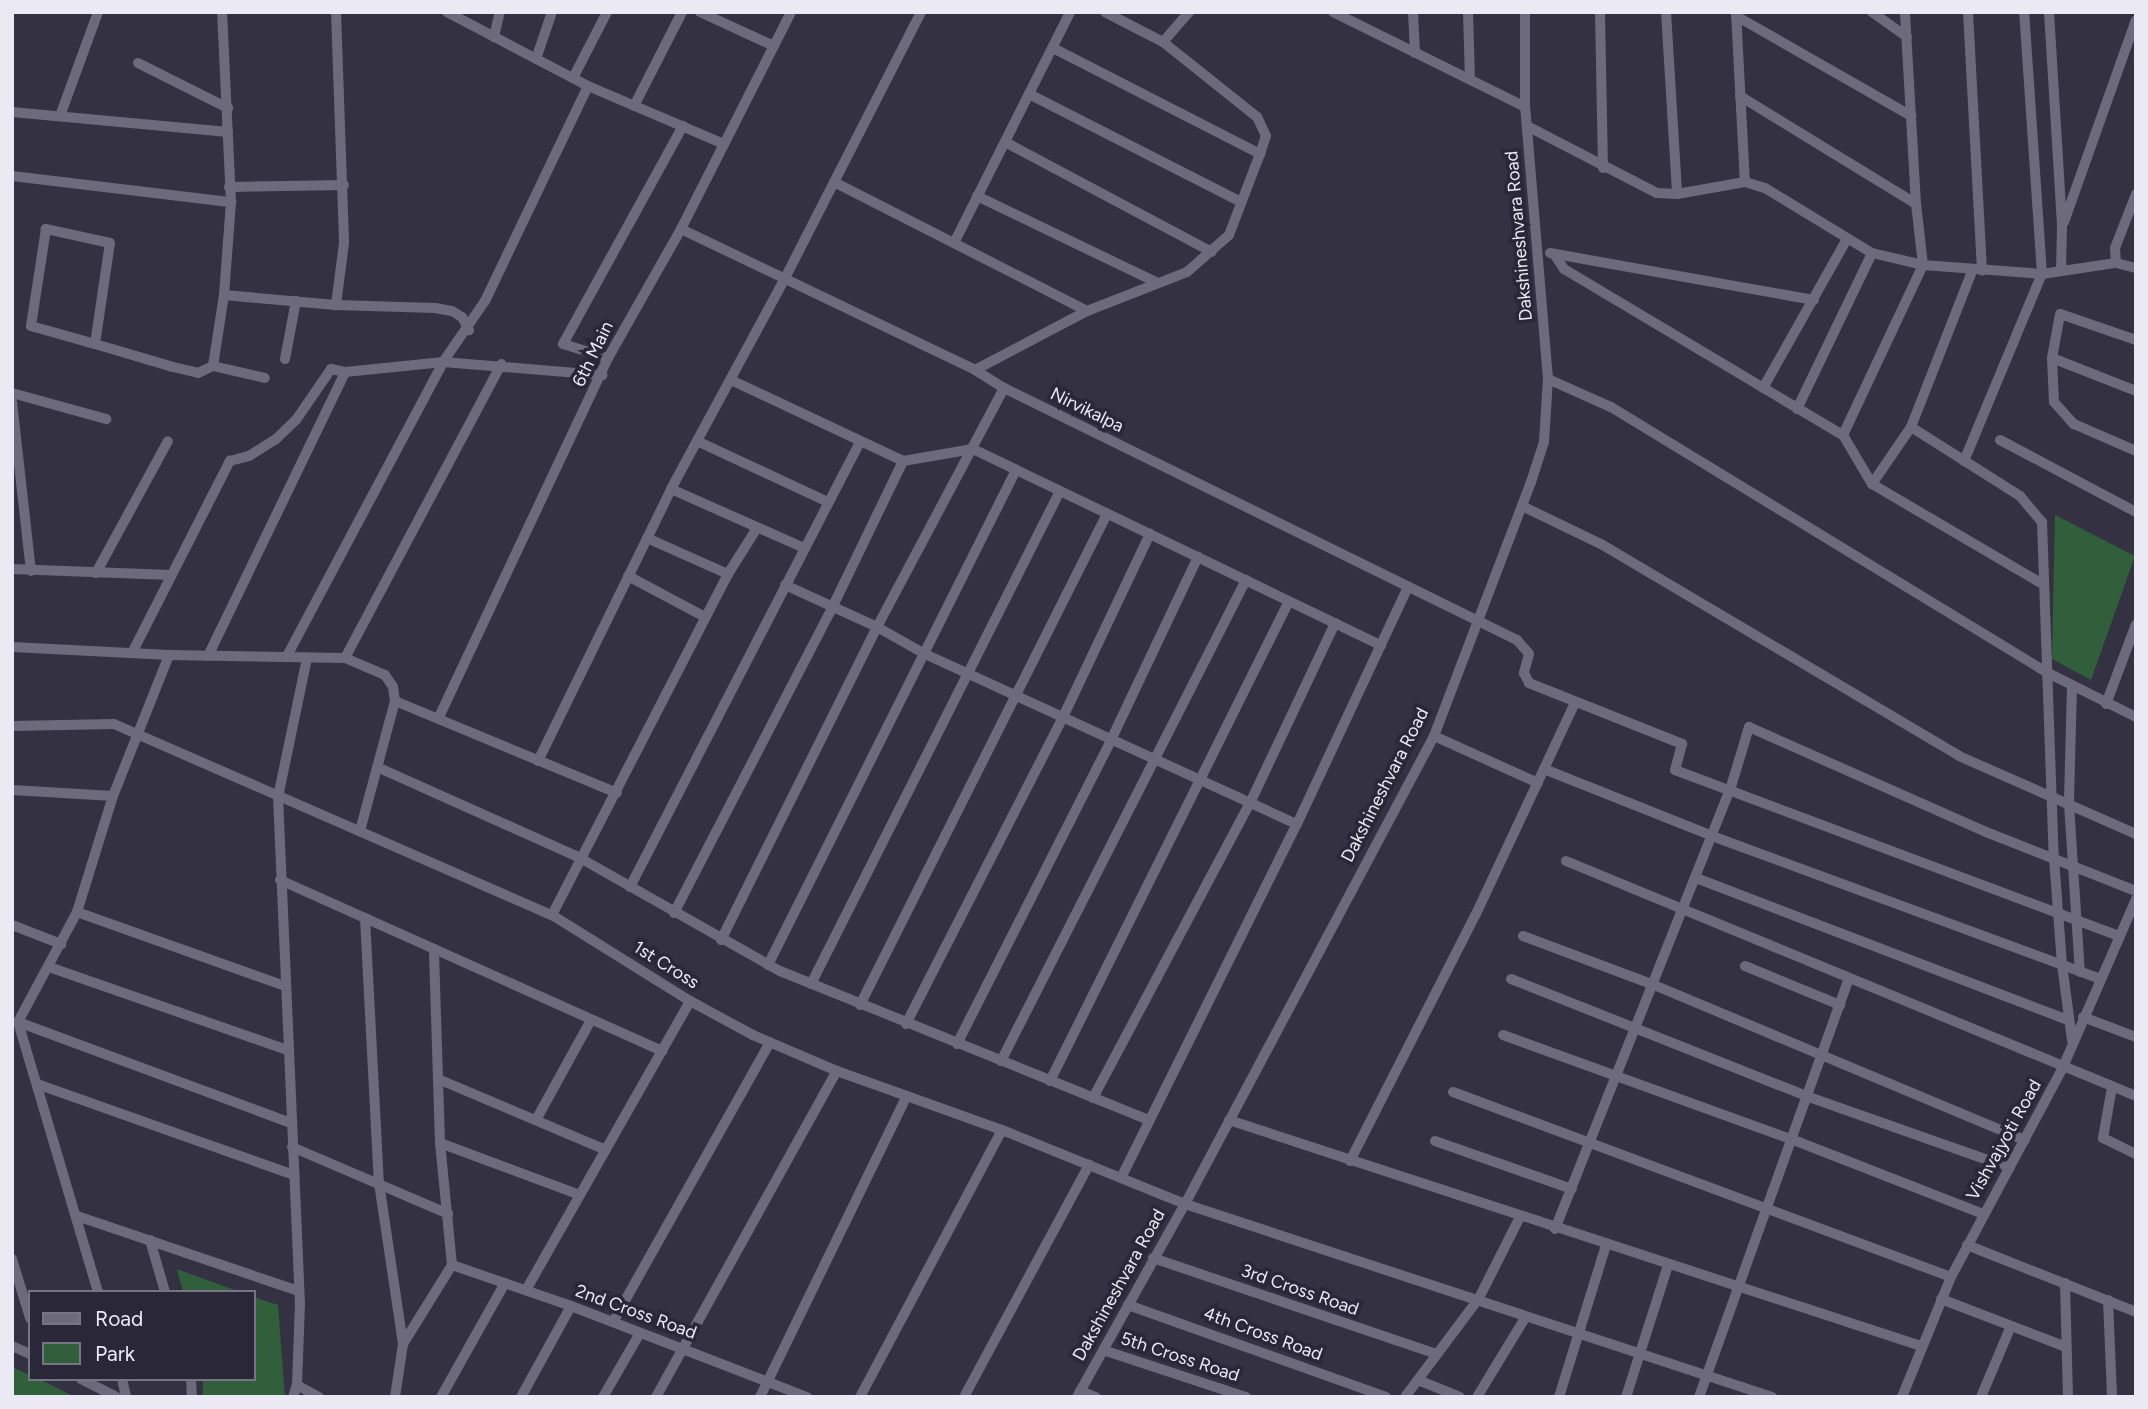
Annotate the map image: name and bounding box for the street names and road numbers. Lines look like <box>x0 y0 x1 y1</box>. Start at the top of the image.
street label: Dakshineshvara Road <box>1501 150 1537 322</box>
street label: 6th Main <box>568 318 618 390</box>
street label: Nirvikalpa <box>1047 383 1127 437</box>
street label: Dakshineshvara Road <box>1337 704 1433 866</box>
street label: 1st Cross <box>629 936 703 994</box>
street label: Vishvajyoti Road <box>1962 1076 2046 1204</box>
street label: Dakshineshvara Road <box>1068 1205 1170 1365</box>
street label: 3rd Cross Road <box>1238 1260 1362 1320</box>
street label: 2nd Cross Road <box>573 1280 699 1344</box>
street label: 4th Cross Road <box>1201 1303 1325 1365</box>
street label: 5th Cross Road <box>1118 1328 1242 1386</box>

